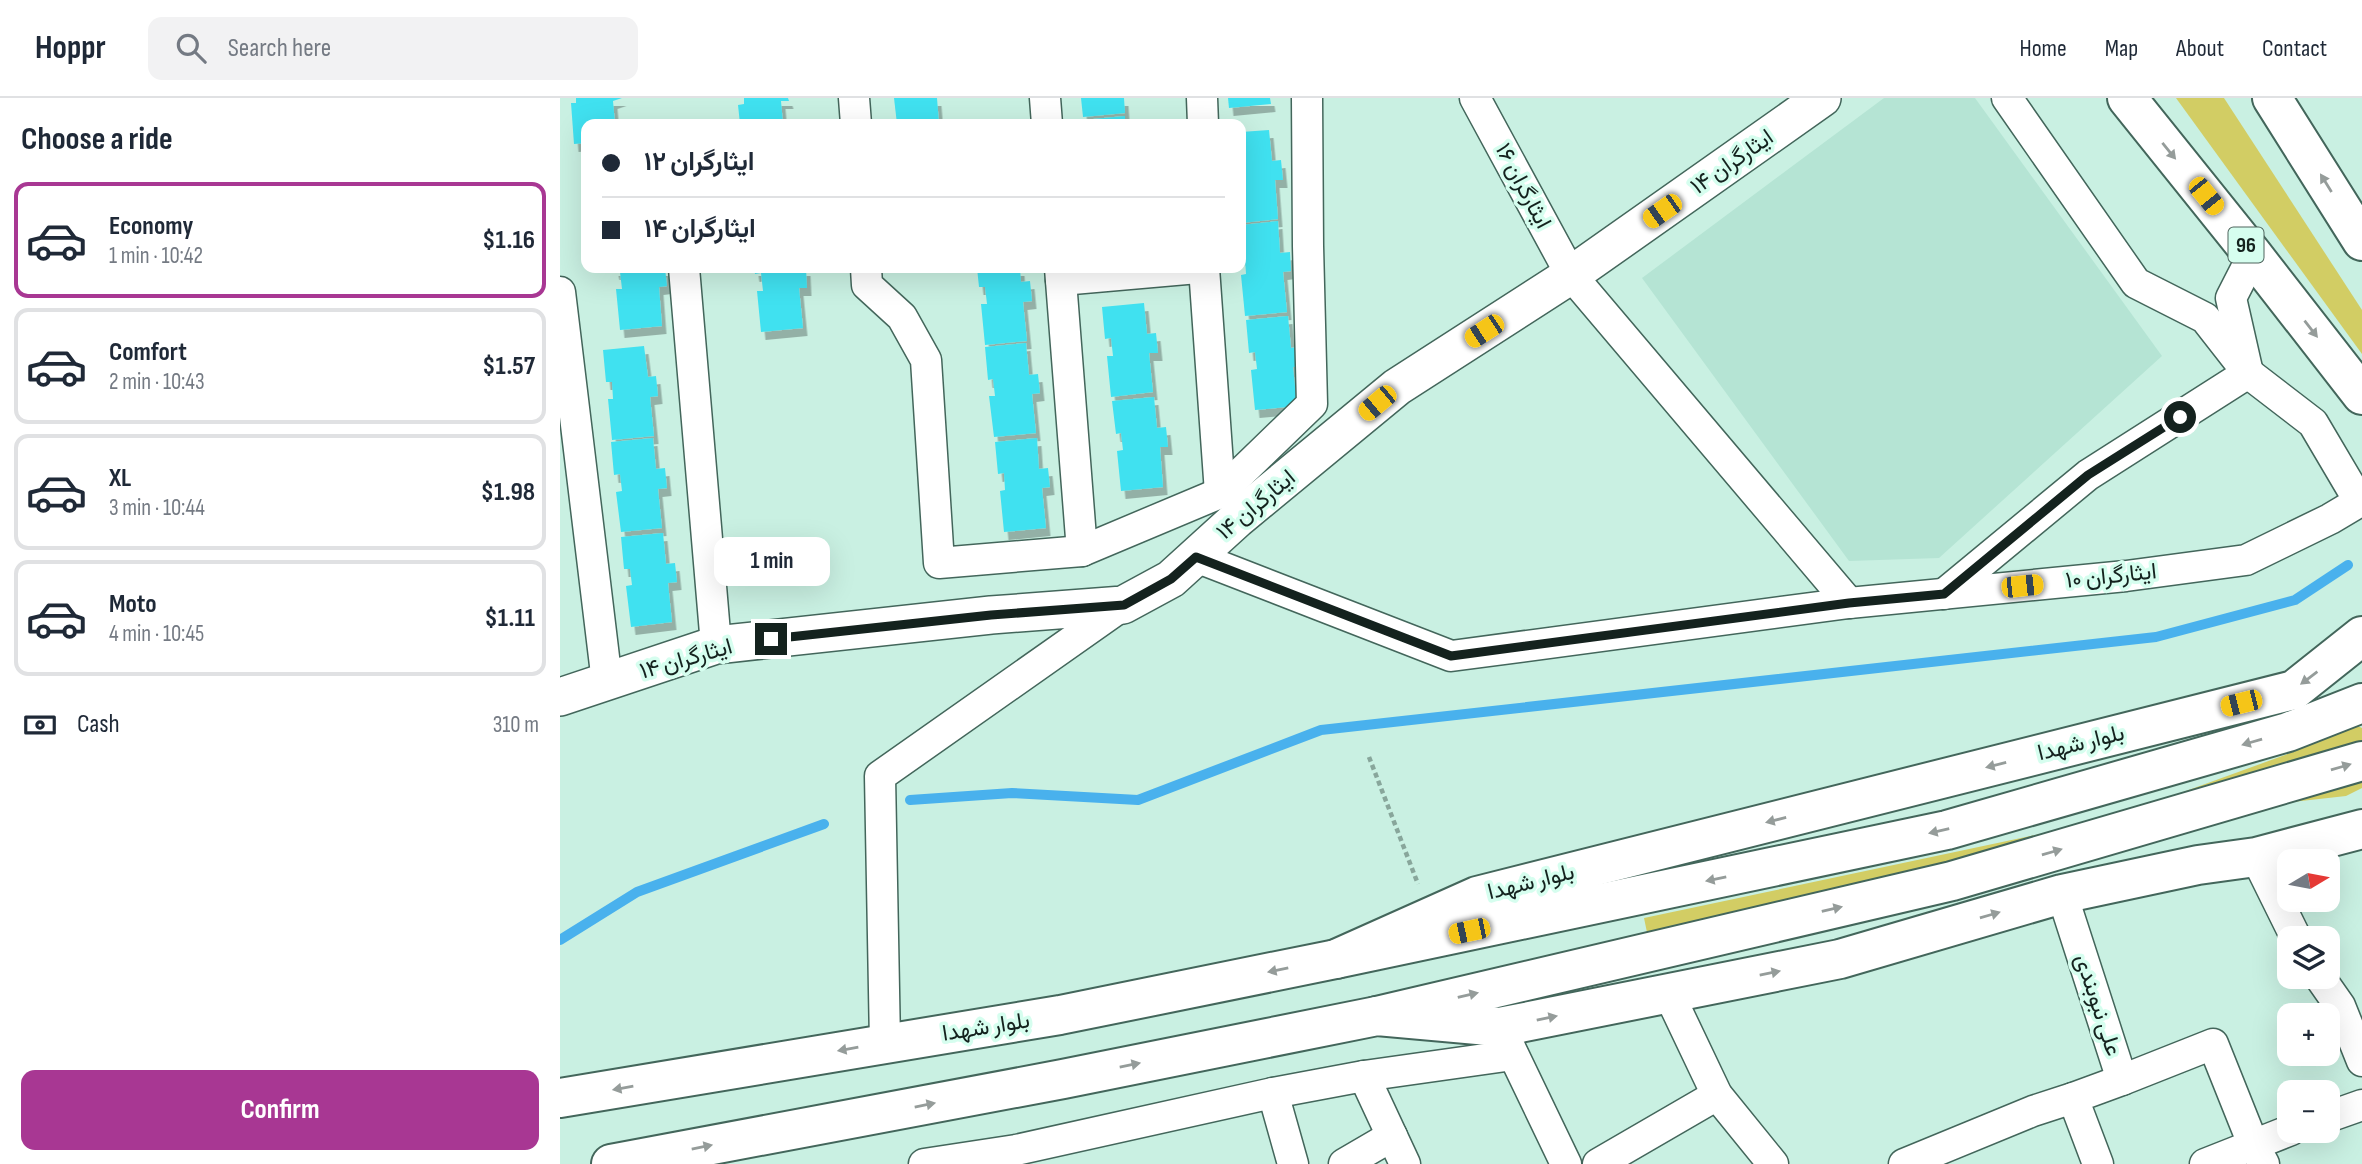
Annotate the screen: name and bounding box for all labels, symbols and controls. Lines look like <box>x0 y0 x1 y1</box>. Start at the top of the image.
search box <box>148 17 638 80</box>
text: Hoppr <box>35 28 106 68</box>
icon: search <box>172 29 210 67</box>
text: Search here <box>228 33 331 64</box>
text: Home <box>2019 34 2067 63</box>
text: Map <box>2105 34 2138 63</box>
text: About <box>2176 34 2224 63</box>
text: Contact <box>2262 34 2327 63</box>
text: Choose a ride <box>21 120 173 159</box>
street label: ایثارگران ۱۴ <box>1685 123 1779 201</box>
street label: ایثارگران ۱۶ <box>1489 138 1557 234</box>
one-way arrow <box>2162 142 2177 160</box>
text: ایثارگران ۱۲ <box>644 147 755 178</box>
car <box>2185 173 2228 219</box>
one-way arrow <box>2319 173 2332 192</box>
car <box>1639 190 1686 232</box>
icon: car <box>25 209 88 272</box>
text: Economy <box>109 211 193 242</box>
text: ایثارگران ۱۴ <box>644 214 756 245</box>
text: $1.16 <box>482 225 535 256</box>
road number: 96 <box>2228 228 2264 262</box>
text: 1 min · 10:42 <box>109 242 203 270</box>
car <box>1461 311 1508 351</box>
one-way arrow <box>2303 320 2318 338</box>
icon: car <box>25 335 88 398</box>
text: Comfort <box>109 337 187 368</box>
text: $1.57 <box>482 351 535 382</box>
text: 2 min · 10:43 <box>109 368 205 396</box>
car <box>1355 381 1400 425</box>
route start <box>2164 401 2196 433</box>
icon: car <box>25 461 88 524</box>
text: XL <box>109 463 131 494</box>
street label: ایثارگران ۱۴ <box>1211 464 1301 546</box>
text: $1.98 <box>481 477 535 508</box>
text: 3 min · 10:44 <box>109 494 205 522</box>
callout: 1 min <box>713 538 829 587</box>
text: 1 min <box>751 547 793 575</box>
street label: ایثارگران ۱۰ <box>2064 557 2158 595</box>
car <box>2001 573 2044 599</box>
icon: car <box>25 587 88 650</box>
text: Moto <box>109 589 157 620</box>
text: $1.11 <box>484 603 535 634</box>
text: 4 min · 10:45 <box>109 620 204 648</box>
route end <box>755 623 787 655</box>
street label: ایثارگران ۱۴ <box>637 632 735 686</box>
one-way arrow <box>2300 671 2318 686</box>
car <box>2219 688 2264 718</box>
icon: cash <box>21 706 59 744</box>
text: Cash <box>77 709 120 740</box>
text: 310 m <box>493 711 539 739</box>
street label: بلوار شهدا <box>2035 719 2127 767</box>
one-way arrow <box>2241 738 2262 748</box>
one-way arrow <box>1985 760 2007 771</box>
one-way arrow <box>2331 761 2352 771</box>
one-way arrow <box>1765 815 1787 826</box>
one-way arrow <box>1928 826 1950 837</box>
one-way arrow <box>2042 846 2063 856</box>
north arrow <box>2277 849 2340 912</box>
map controls <box>2277 849 2340 1143</box>
street label: بلوار شهدا <box>1485 858 1577 906</box>
one-way arrow <box>1705 873 1727 884</box>
one-way arrow <box>1821 904 1843 915</box>
one-way arrow <box>1979 910 2000 920</box>
car <box>1447 916 1492 946</box>
button: layers <box>2277 926 2340 989</box>
street label: علی نبوبندی <box>2068 950 2128 1060</box>
one-way arrow <box>1267 965 1289 976</box>
one-way arrow <box>1759 967 1781 978</box>
one-way arrow <box>1457 989 1479 1000</box>
button: + <box>2277 1003 2340 1066</box>
street label: بلوار شهدا <box>940 1006 1032 1048</box>
one-way arrow <box>1536 1012 1558 1023</box>
one-way arrow <box>837 1044 859 1055</box>
one-way arrow <box>1119 1060 1141 1071</box>
button: Confirm <box>21 1070 539 1150</box>
button: − <box>2277 1080 2340 1143</box>
one-way arrow <box>612 1083 634 1094</box>
one-way arrow <box>914 1099 936 1110</box>
one-way arrow <box>691 1141 713 1152</box>

